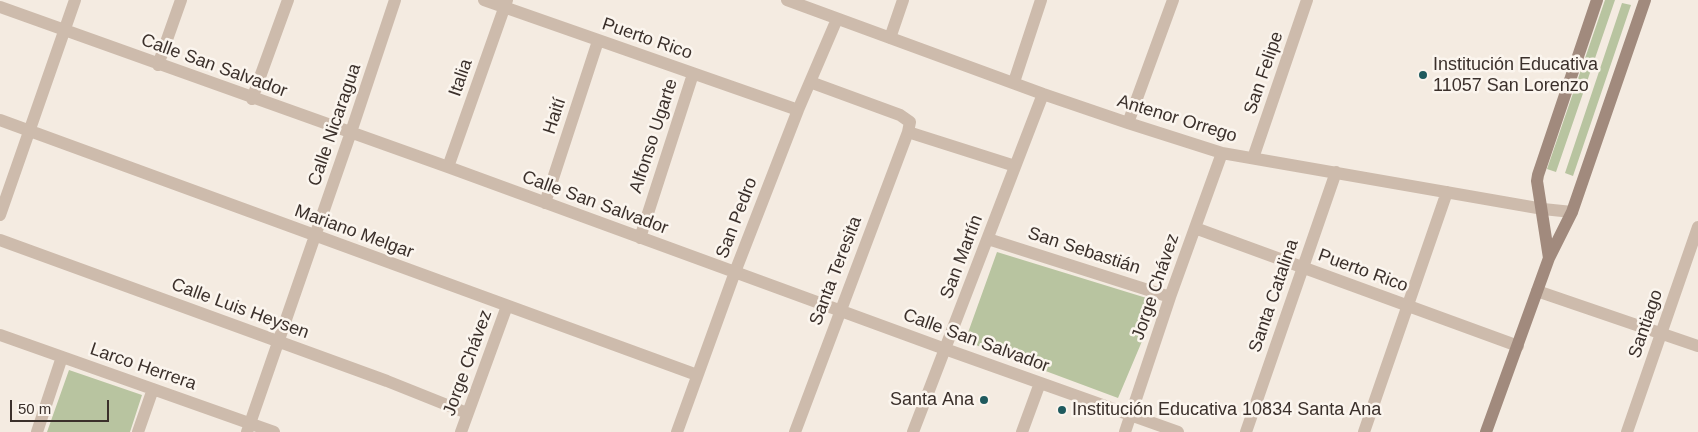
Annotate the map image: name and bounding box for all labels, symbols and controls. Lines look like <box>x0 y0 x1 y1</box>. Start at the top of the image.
street label: Puerto Rico <box>599 13 695 65</box>
street label: San Felipe <box>1240 29 1288 117</box>
street label: Calle San Salvador <box>138 30 290 102</box>
place label: Institución Educativa 11057 San Lorenzo <box>1433 54 1598 96</box>
street label: Italia <box>445 57 477 99</box>
street label: Calle Nicaragua <box>304 61 366 189</box>
marker: Institución Educativa 11057 San Lorenzo <box>1417 69 1429 81</box>
street label: Alfonso Ugarte <box>625 76 683 196</box>
street label: Antenor Orrego <box>1115 91 1239 147</box>
street label: Haití <box>539 95 571 137</box>
street label: Calle San Salvador <box>519 167 671 239</box>
street label: San Pedro <box>712 174 762 262</box>
street label: Mariano Melgar <box>292 200 416 264</box>
street label: San Martín <box>936 212 988 302</box>
street label: Santa Teresita <box>805 213 867 329</box>
street label: San Sebastián <box>1025 223 1143 279</box>
street label: Jorge Chávez <box>1128 231 1184 343</box>
street label: Santa Catalina <box>1245 237 1303 355</box>
street label: Puerto Rico <box>1315 245 1411 297</box>
street label: Calle Luis Heysen <box>168 274 312 344</box>
street label: Santiago <box>1624 287 1668 361</box>
street label: Calle San Salvador <box>900 305 1052 377</box>
street label: Jorge Chávez <box>439 307 497 419</box>
street label: Larco Herrera <box>87 339 199 395</box>
place label: Santa Ana <box>890 389 974 411</box>
scale bar <box>12 390 111 422</box>
marker: Santa Ana <box>978 394 990 406</box>
place label: Institución Educativa 10834 Santa Ana <box>1072 399 1381 421</box>
text: 50 m <box>18 400 51 417</box>
marker: Institución Educativa 10834 Santa Ana <box>1056 404 1068 416</box>

